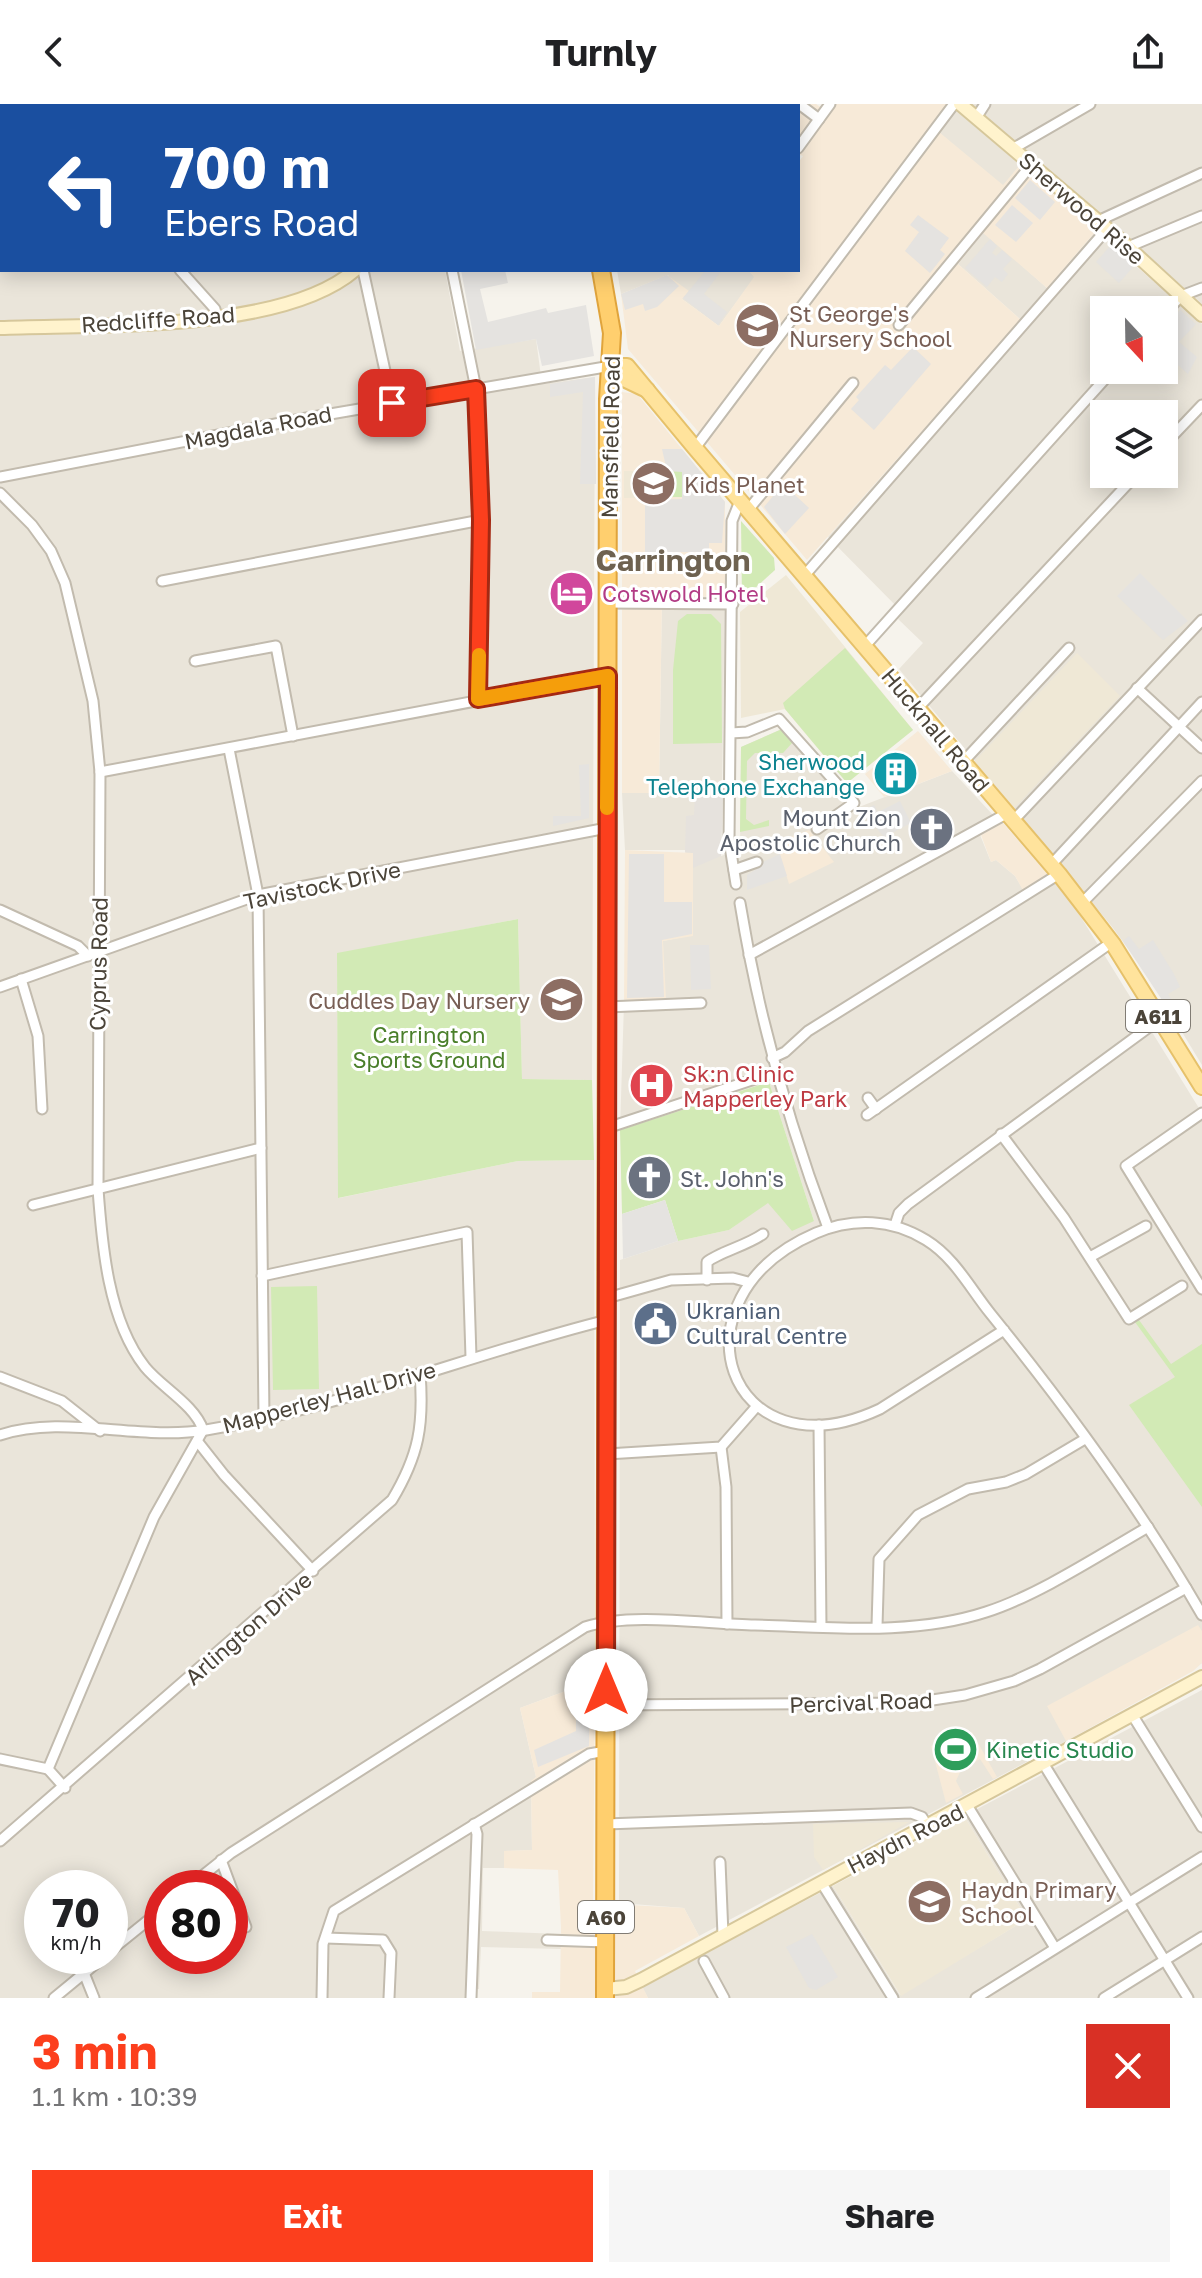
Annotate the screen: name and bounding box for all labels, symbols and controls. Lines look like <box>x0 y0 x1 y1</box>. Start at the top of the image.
icon: back <box>32 30 76 74</box>
icon: share <box>1126 30 1170 74</box>
text: Turnly <box>545 31 657 74</box>
text: 700 m <box>164 133 330 200</box>
icon: left <box>32 136 136 240</box>
street label: Sherwood Rise <box>1014 146 1150 270</box>
text: Ebers Road <box>164 201 359 244</box>
north arrow <box>1090 296 1178 384</box>
map controls <box>1090 296 1178 488</box>
street label: Redcliffe Road <box>80 300 236 338</box>
place label: St George's Nursery School <box>789 300 952 352</box>
school or university icon: St George's Nursery School <box>734 302 782 350</box>
street label: Mansfield Road <box>595 355 625 519</box>
pin <box>358 369 426 437</box>
icon: arrive <box>370 381 414 425</box>
street label: Magdala Road <box>182 399 334 455</box>
button: layers <box>1090 400 1178 488</box>
school or university icon: Kids Planet <box>629 460 677 508</box>
place label: Kids Planet <box>684 471 805 498</box>
district label: Carrington <box>595 542 751 578</box>
hotel icon: Cotswold Hotel <box>547 569 595 617</box>
place label: Cotswold Hotel <box>602 580 766 607</box>
street label: Hucknall Road <box>876 662 996 798</box>
place label: Sherwood Telephone Exchange <box>646 748 865 800</box>
building icon: Sherwood Telephone Exchange <box>872 750 920 798</box>
place label: Mount Zion Apostolic Church <box>720 804 901 856</box>
church icon: Mount Zion Apostolic Church <box>908 806 956 854</box>
street label: Tavistock Drive <box>241 855 403 915</box>
street label: Cyprus Road <box>83 897 113 1031</box>
school or university icon: Cuddles Day Nursery <box>537 976 585 1024</box>
place label: Cuddles Day Nursery <box>308 987 530 1014</box>
road number: A611 <box>1126 1000 1190 1032</box>
park label: Carrington Sports Ground <box>352 1021 506 1073</box>
place label: Sk:n Clinic Mapperley Park <box>683 1060 847 1112</box>
hospital icon: Sk:n Clinic Mapperley Park <box>628 1062 676 1110</box>
church icon: St. John's <box>625 1154 673 1202</box>
place label: St. John's <box>680 1165 784 1192</box>
place label: Ukranian Cultural Centre <box>686 1297 847 1349</box>
public building icon: Ukranian Cultural Centre <box>631 1299 679 1347</box>
street label: Mapperley Hall Drive <box>219 1355 439 1439</box>
street label: Arlington Drive <box>179 1566 317 1690</box>
position arrow <box>564 1648 648 1732</box>
street label: Percival Road <box>789 1686 933 1718</box>
sports icon: Kinetic Studio <box>931 1725 979 1773</box>
place label: Kinetic Studio <box>986 1736 1134 1763</box>
street label: Haydn Road <box>842 1797 968 1879</box>
speed limit sign: 80 <box>144 1870 248 1974</box>
place label: Haydn Primary School <box>961 1876 1117 1928</box>
school or university icon: Haydn Primary School <box>906 1878 954 1926</box>
text: 70 <box>52 1888 100 1936</box>
road number: A60 <box>578 1901 634 1933</box>
text: km/h <box>51 1930 101 1954</box>
text: 3 min <box>32 2022 157 2080</box>
button: close <box>1086 2024 1170 2108</box>
text: 1.1 km · 10:39 <box>32 2081 198 2112</box>
button: Exit <box>32 2170 593 2262</box>
button: Share <box>609 2170 1170 2262</box>

